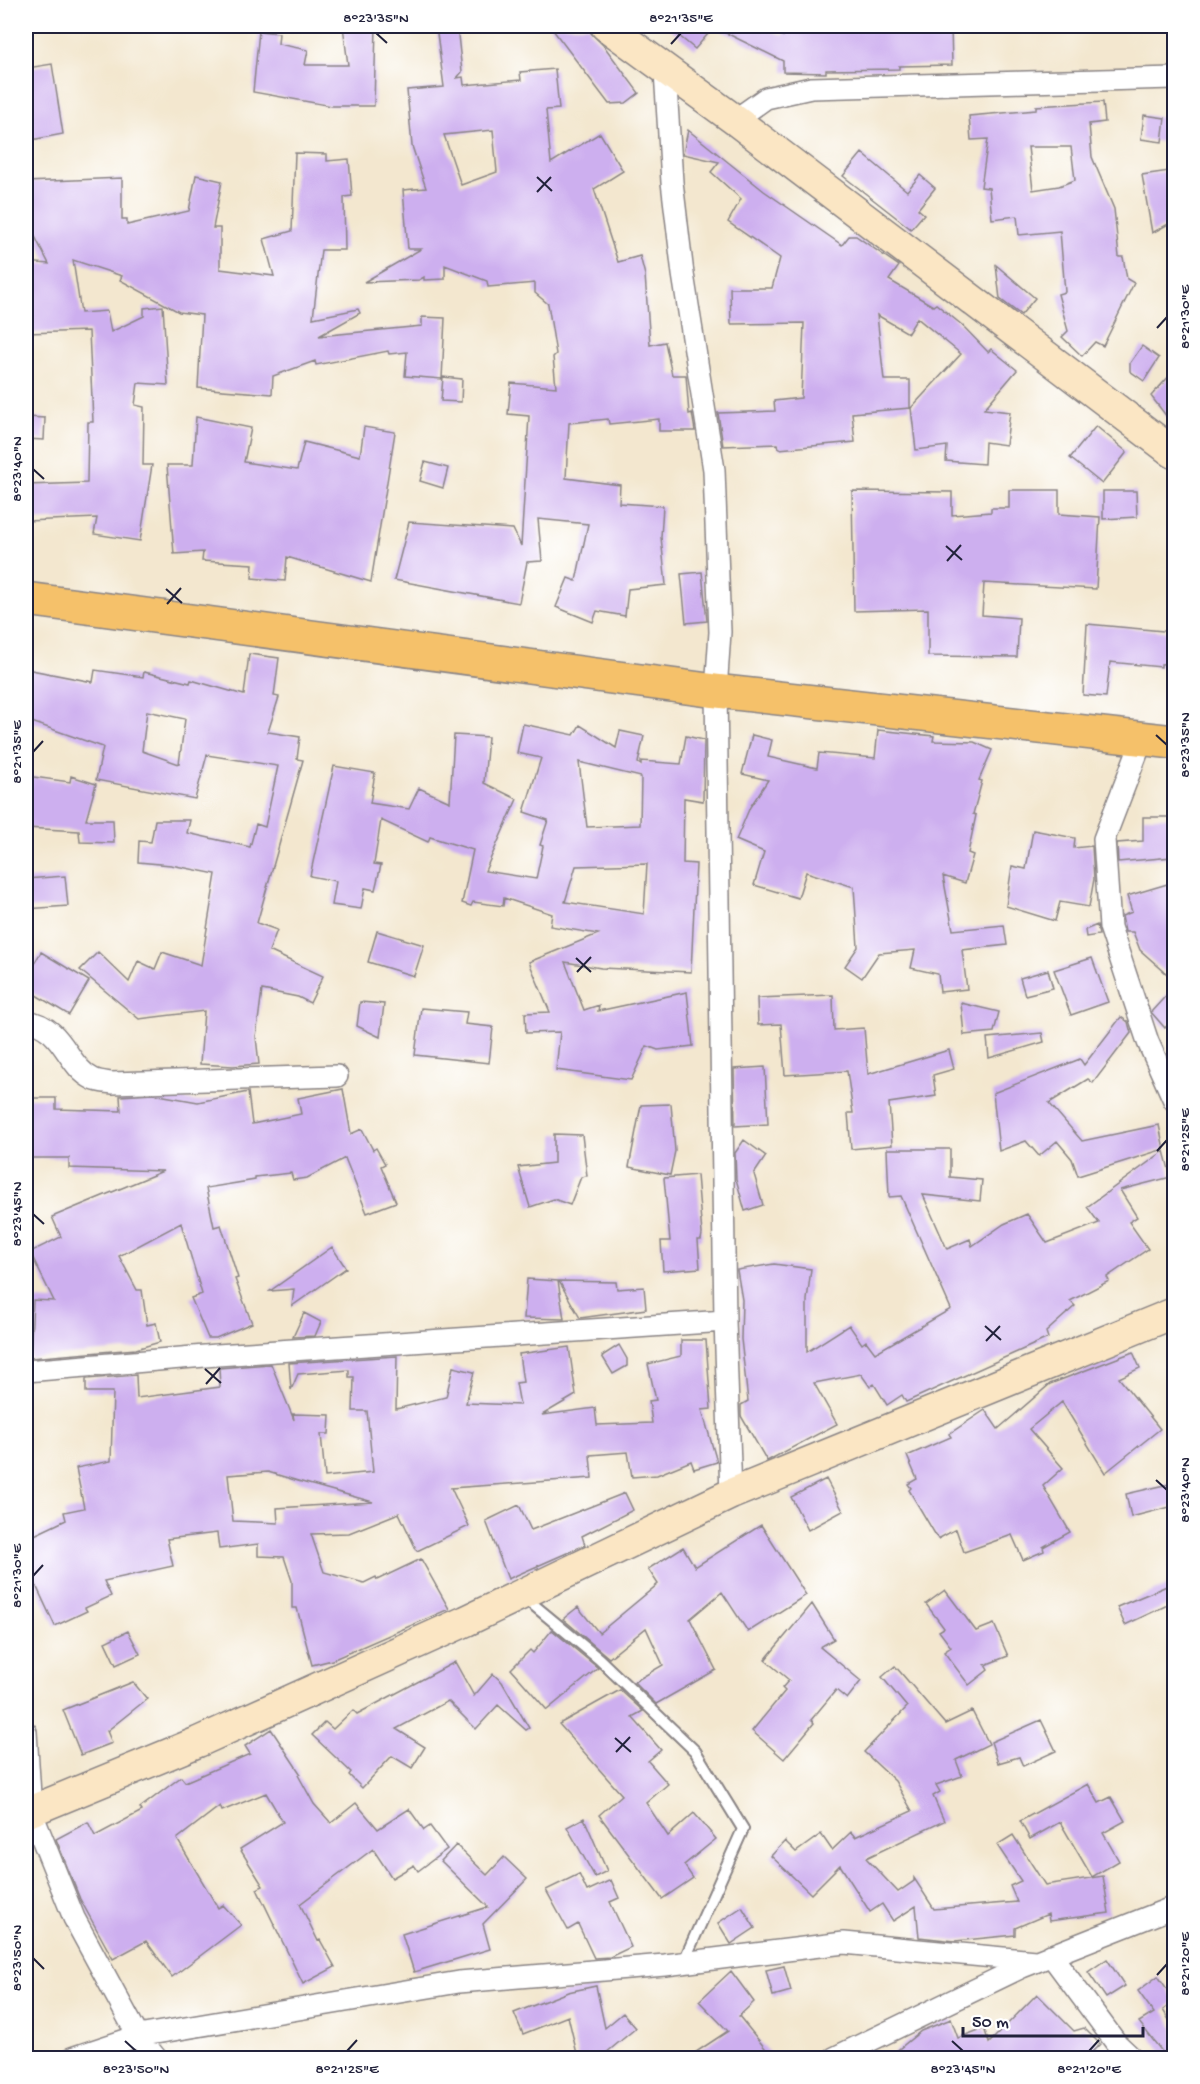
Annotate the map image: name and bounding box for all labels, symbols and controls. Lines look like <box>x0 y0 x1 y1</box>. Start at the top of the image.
text: 8°23'35"N <box>343 10 409 28</box>
text: 8°21'35"E <box>649 10 713 28</box>
text: 8°21'30"E <box>1177 284 1195 349</box>
text: 8°23'40"N <box>9 436 27 502</box>
text: 8°23'35"N <box>1177 712 1195 778</box>
text: 8°21'35"E <box>9 720 27 784</box>
text: 8°21'25"E <box>1177 1108 1195 1172</box>
text: 8°23'45"N <box>9 1181 27 1246</box>
text: 8°23'40"N <box>1177 1457 1195 1523</box>
text: 8°21'30"E <box>9 1543 27 1608</box>
text: 8°23'50"N <box>9 1925 27 1991</box>
text: 8°21'20"E <box>1177 1932 1195 1996</box>
scale bar <box>963 2000 1143 2038</box>
text: 50 m <box>972 2013 1009 2034</box>
text: 8°23'50"N <box>103 2061 169 2079</box>
text: 8°21'25"E <box>315 2061 379 2079</box>
text: 8°23'45"N <box>931 2061 996 2079</box>
text: 8°21'20"E <box>1057 2061 1121 2079</box>

